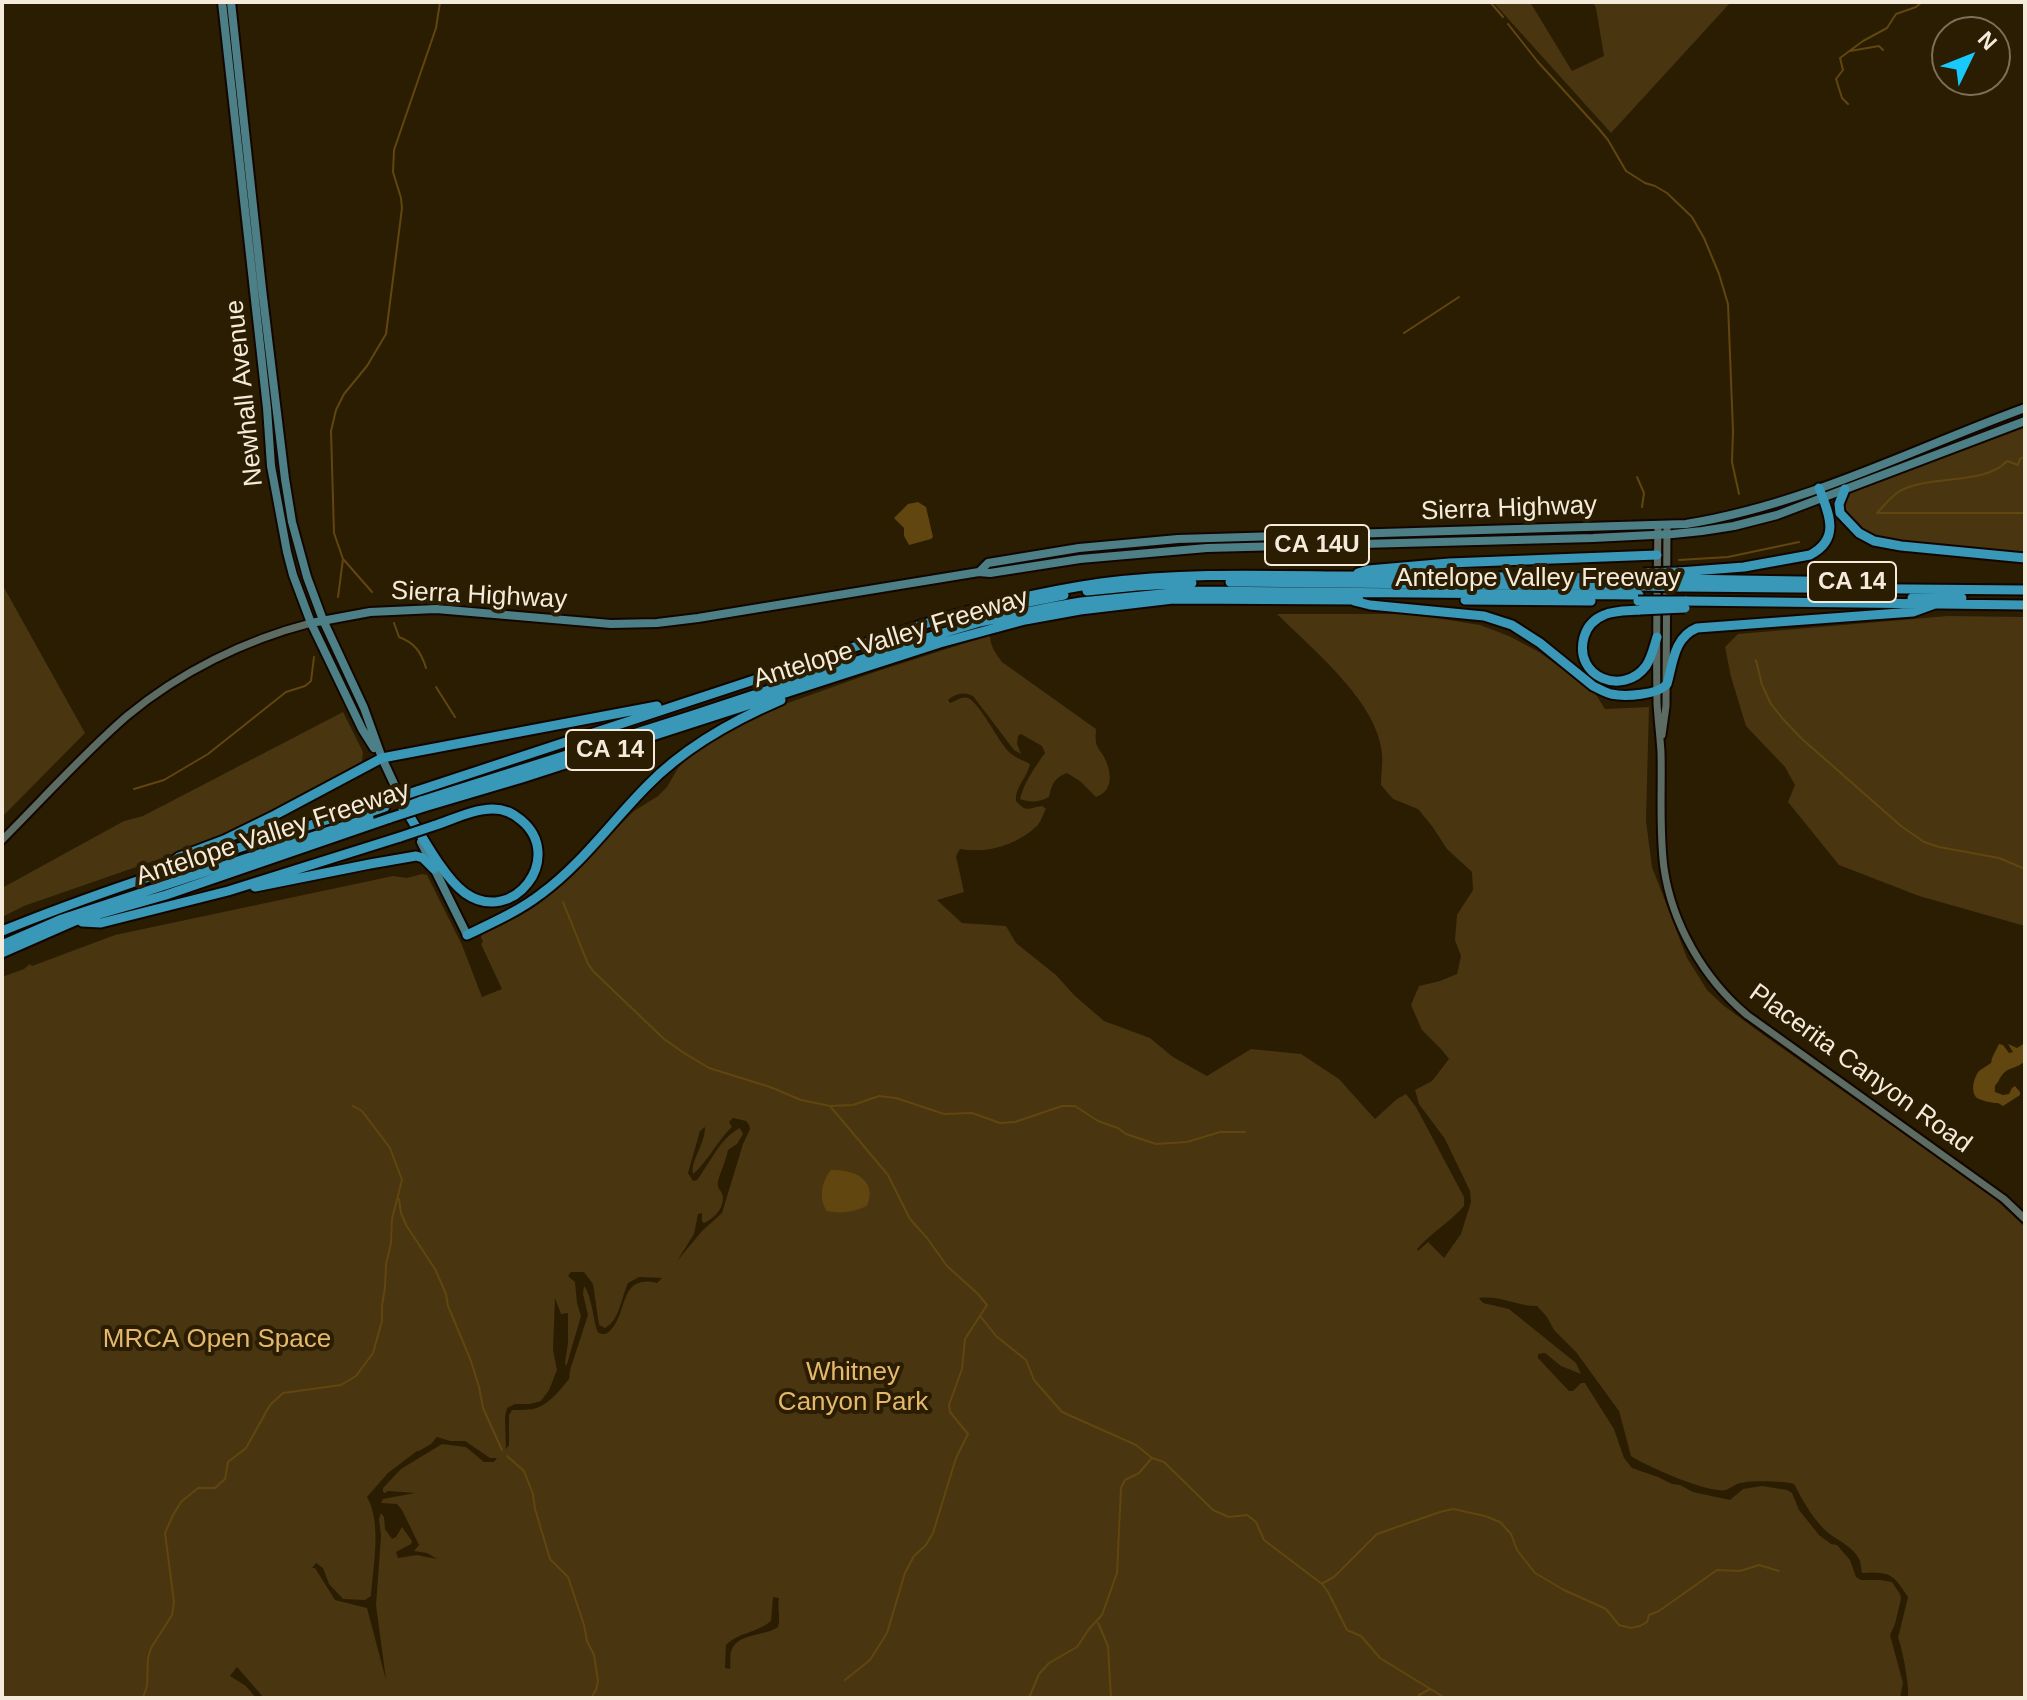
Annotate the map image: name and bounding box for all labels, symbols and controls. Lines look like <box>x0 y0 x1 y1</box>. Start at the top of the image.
north arrow <box>1931 16 2011 96</box>
text: N <box>1973 26 2002 55</box>
street label: Newhall Avenue <box>220 298 270 488</box>
street label: Sierra Highway <box>1420 490 1598 528</box>
road number: CA 14U <box>1265 525 1369 565</box>
road number: CA 14 <box>1808 562 1896 602</box>
street label: Antelope Valley Freeway <box>1395 563 1681 595</box>
street label: Sierra Highway <box>390 576 568 616</box>
street label: Antelope Valley Freeway <box>750 582 1032 696</box>
road number: CA 14 <box>566 730 654 770</box>
street label: Antelope Valley Freeway <box>132 775 414 893</box>
street label: Placerita Canyon Road <box>1743 978 1977 1160</box>
park label: MRCA Open Space <box>103 1324 331 1356</box>
park label: Whitney Canyon Park <box>778 1357 928 1418</box>

